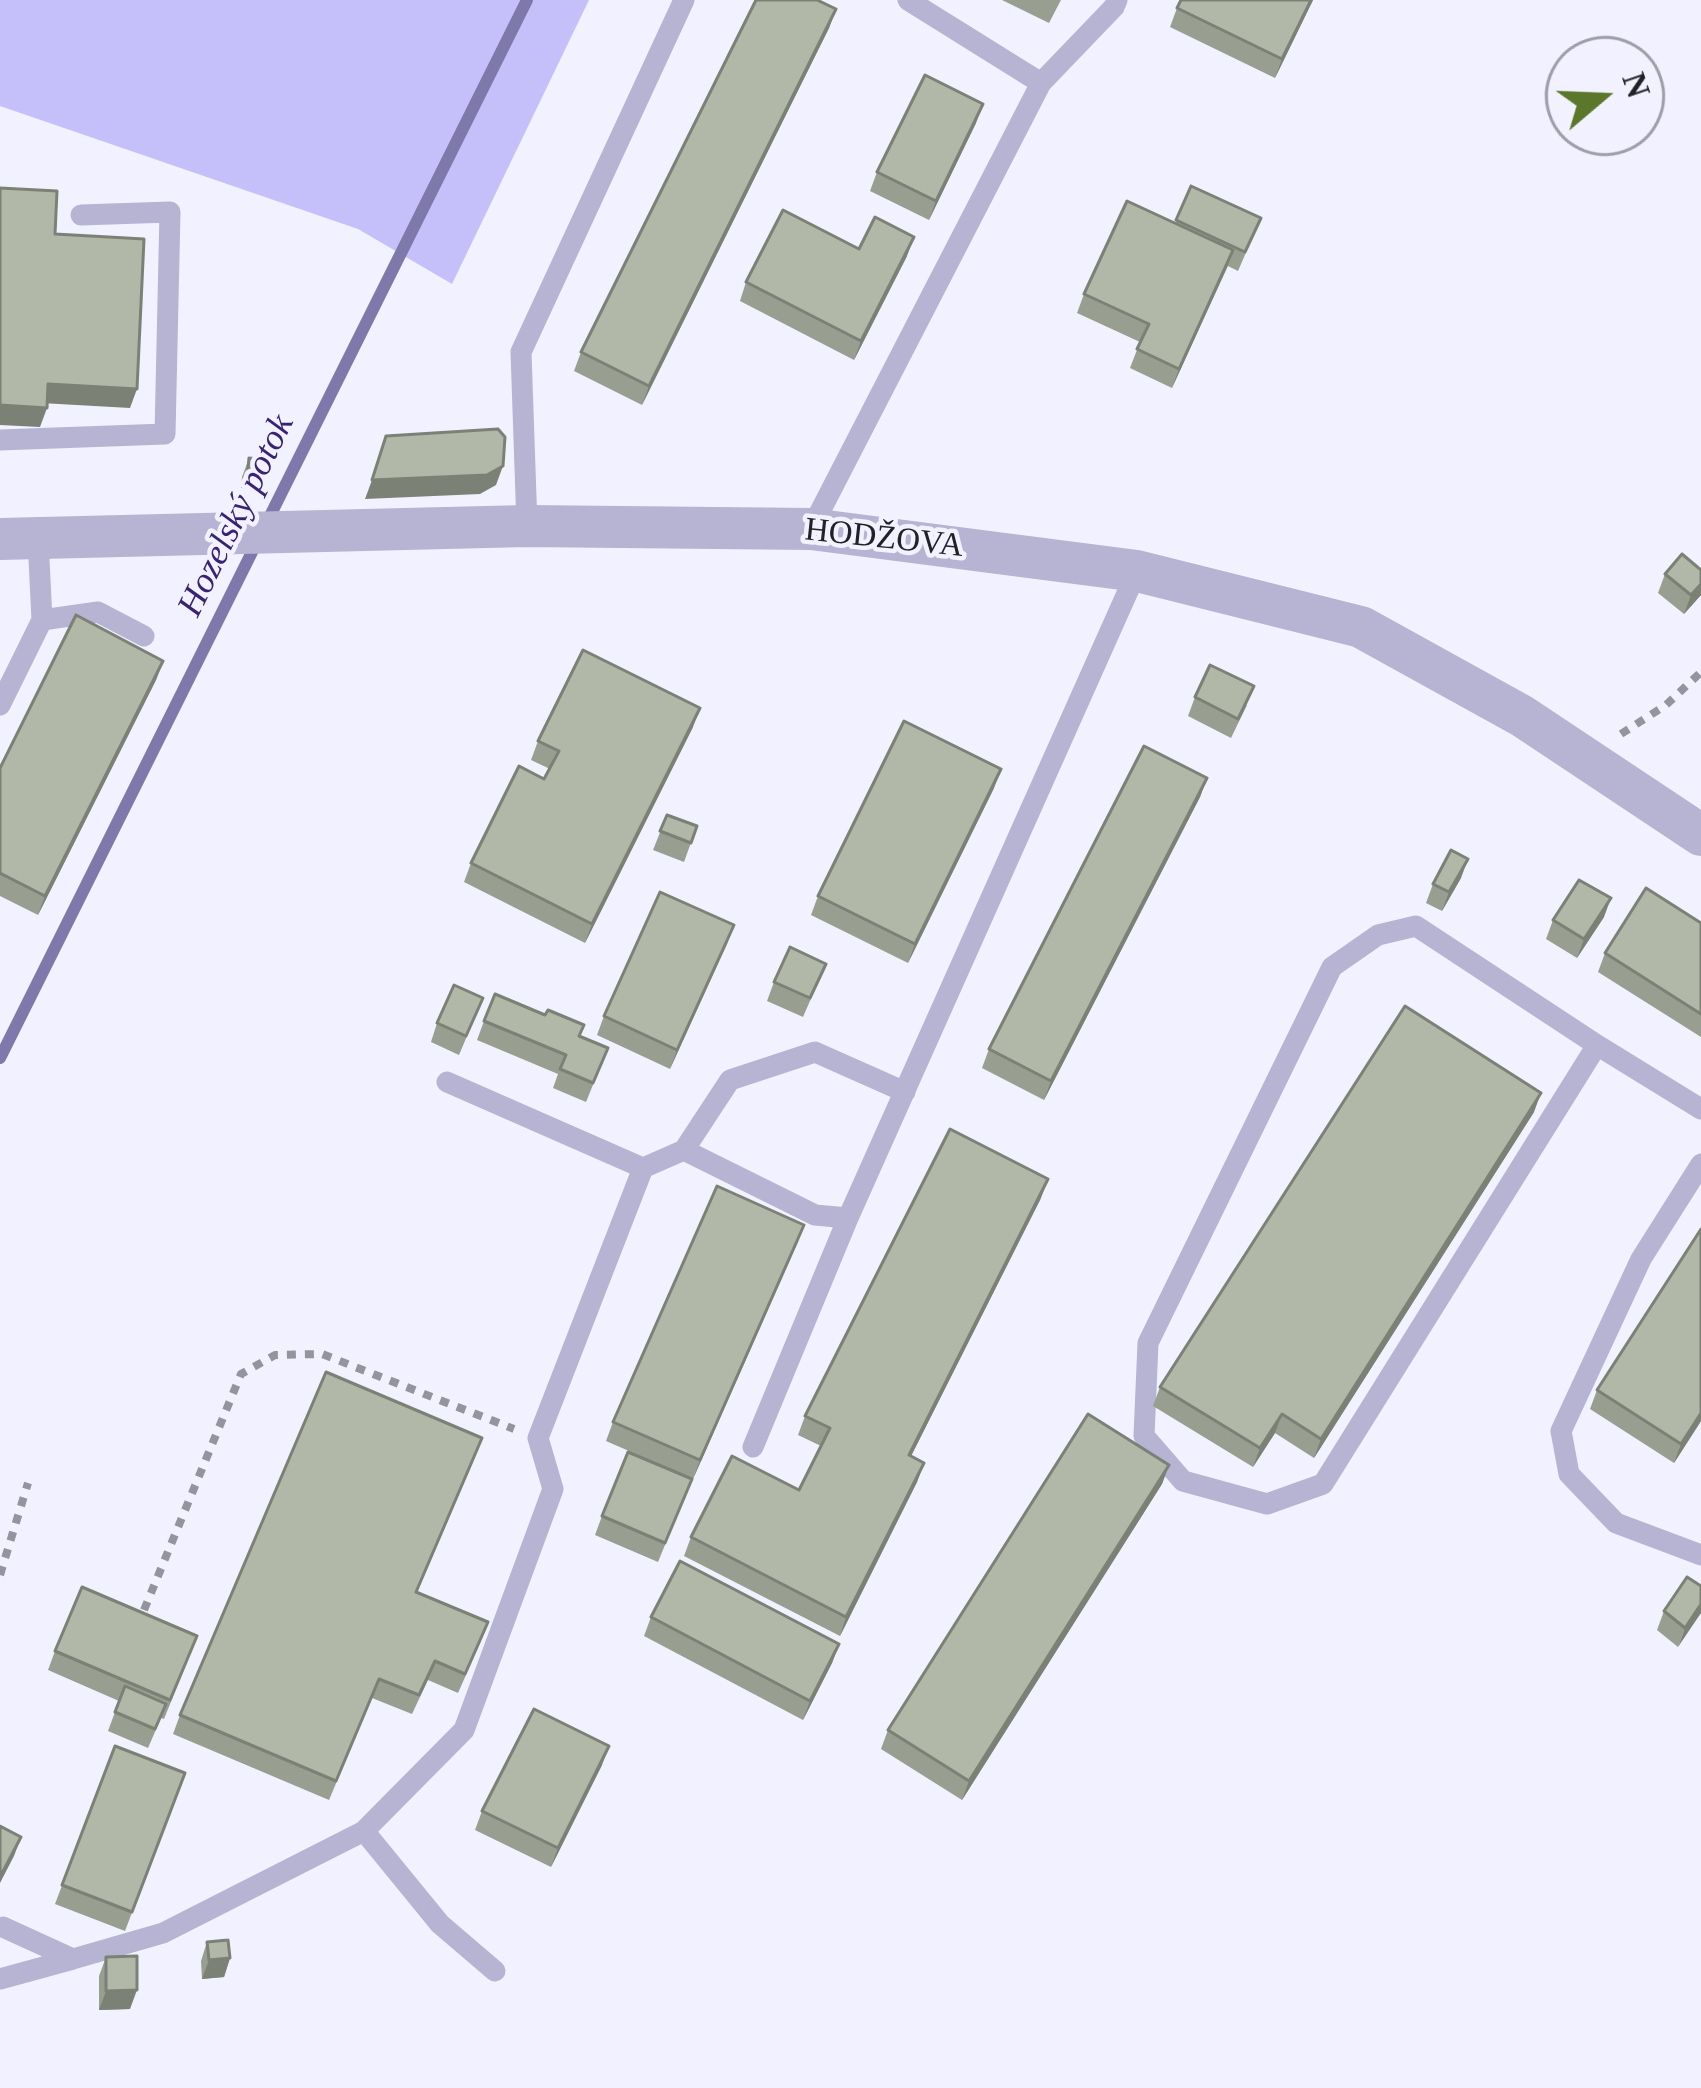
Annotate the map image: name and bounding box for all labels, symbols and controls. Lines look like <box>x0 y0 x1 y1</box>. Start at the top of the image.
north arrow <box>1545 36 1665 156</box>
text: N <box>1615 68 1657 102</box>
water label: Hozelský potok <box>170 408 304 624</box>
street label: HODŽOVA <box>803 511 965 567</box>

